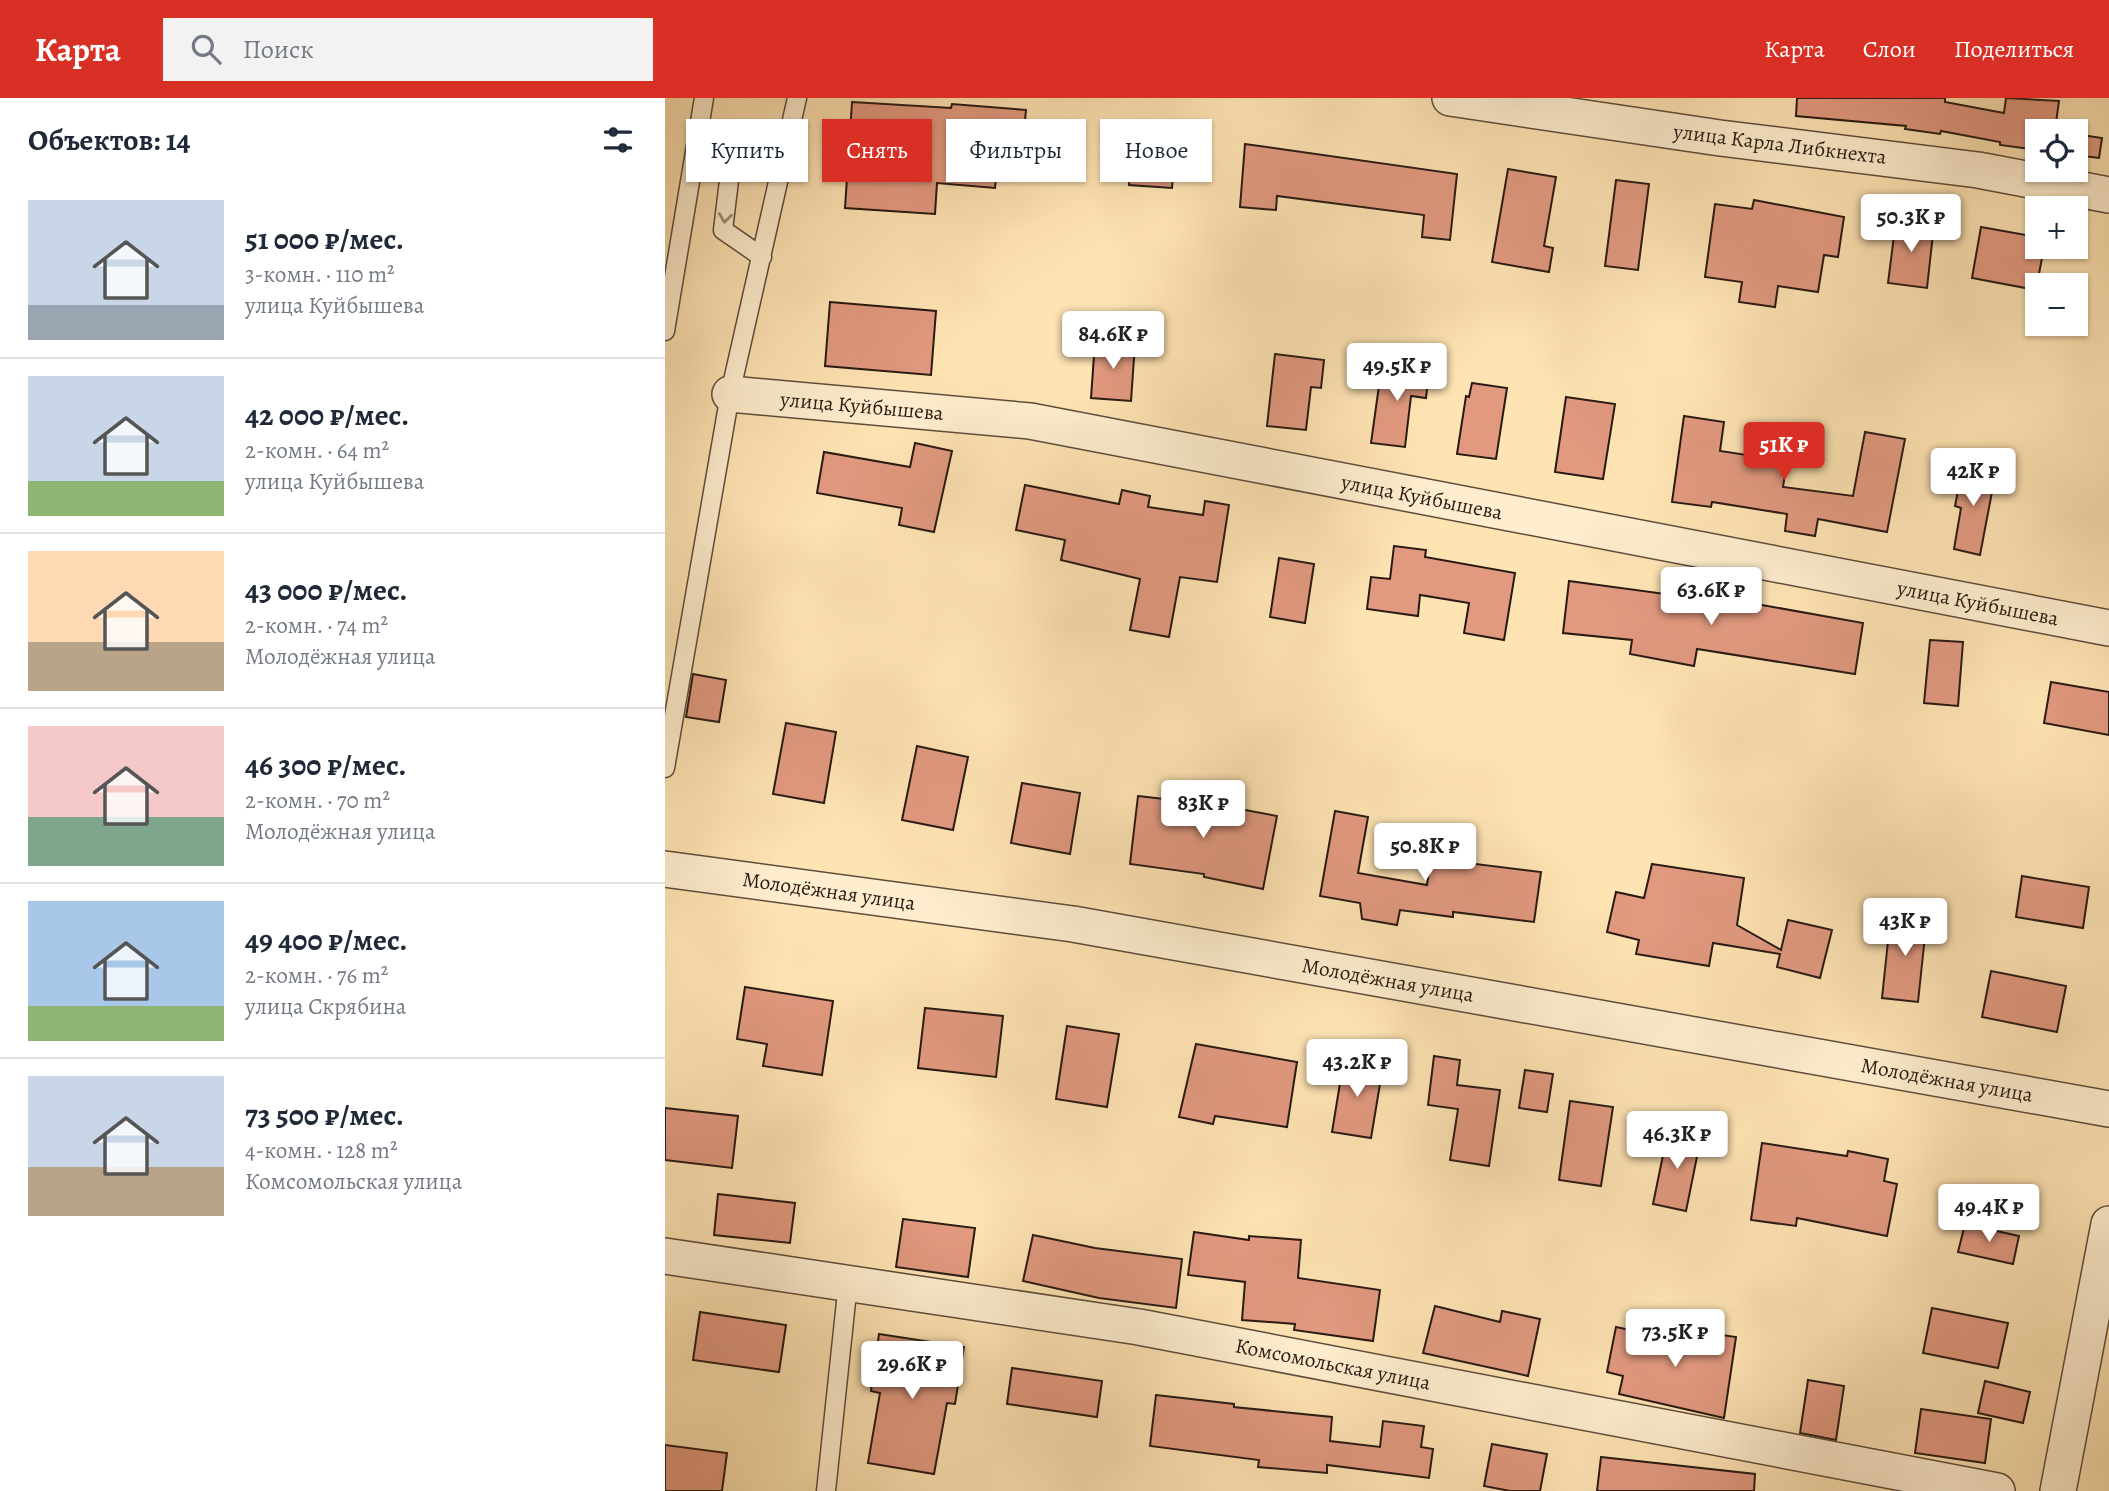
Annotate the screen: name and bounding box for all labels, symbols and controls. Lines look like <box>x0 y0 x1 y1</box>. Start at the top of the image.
search box <box>163 18 653 81</box>
text: Карта <box>35 27 121 72</box>
icon: search <box>187 30 225 68</box>
text: Поиск <box>243 32 314 67</box>
text: Карта <box>1764 33 1825 65</box>
text: Слои <box>1863 33 1916 65</box>
text: Поделиться <box>1954 33 2074 65</box>
street label: улица Карла Либкнехта <box>1671 117 1888 171</box>
chip: Купить <box>686 119 808 182</box>
chip: Снять <box>822 119 932 182</box>
chip: Фильтры <box>946 119 1086 182</box>
chip: Новое <box>1100 119 1212 182</box>
map controls <box>2025 119 2088 336</box>
button: locate <box>2025 119 2088 182</box>
text: Объектов: 14 <box>28 120 190 160</box>
icon: filters <box>599 121 637 159</box>
pin: 50.3K ₽ <box>1846 194 1976 254</box>
button: + <box>2025 196 2088 259</box>
text: 50.3K ₽ <box>1877 201 1945 232</box>
one-way arrow <box>717 212 732 224</box>
text: 51 000 ₽/мес. <box>245 219 404 259</box>
icon: home <box>84 228 168 312</box>
text: 3-комн. · 110 m² <box>245 259 395 290</box>
button: − <box>2025 273 2088 336</box>
text: улица Куйбышева <box>245 290 424 321</box>
pin: 84.6K ₽ <box>1048 312 1178 371</box>
text: 84.6K ₽ <box>1078 318 1148 349</box>
pin: 49.5K ₽ <box>1332 344 1462 403</box>
text: 49.5K ₽ <box>1363 350 1431 381</box>
street label: улица Куйбышева <box>778 385 945 427</box>
text: 42 000 ₽/мес. <box>245 395 409 435</box>
icon: home <box>84 404 168 488</box>
pin: 51K ₽ <box>1735 422 1833 482</box>
text: 51K ₽ <box>1760 429 1808 460</box>
text: 2-комн. · 64 m² <box>245 435 389 466</box>
pin: 42K ₽ <box>1924 448 2022 508</box>
text: 42K ₽ <box>1947 455 1999 486</box>
text: улица Куйбышева <box>245 466 424 497</box>
street label: улица Куйбышева <box>1338 467 1505 526</box>
pin: 63.6K ₽ <box>1646 568 1776 627</box>
text: 43 000 ₽/мес. <box>245 570 408 610</box>
street label: улица Куйбышева <box>1894 573 2061 632</box>
text: 63.6K ₽ <box>1677 574 1745 605</box>
icon: home <box>84 579 168 663</box>
text: 2-комн. · 74 m² <box>245 610 388 641</box>
text: Молодёжная улица <box>245 641 436 672</box>
text: 46 300 ₽/мес. <box>245 745 406 785</box>
icon: home <box>84 754 168 838</box>
pin: 83K ₽ <box>1154 780 1252 840</box>
text: 2-комн. · 70 m² <box>245 785 390 816</box>
text: 83K ₽ <box>1177 787 1229 818</box>
text: Молодёжная улица <box>245 816 436 847</box>
pin: 50.8K ₽ <box>1360 824 1490 883</box>
text: 50.8K ₽ <box>1390 830 1460 861</box>
street label: Молодёжная улица <box>741 865 917 917</box>
pin: 43K ₽ <box>1856 898 1954 958</box>
text: 43K ₽ <box>1879 905 1931 936</box>
text: 49 400 ₽/мес. <box>245 920 408 960</box>
icon: home <box>84 929 168 1013</box>
street label: Молодёжная улица <box>1300 951 1476 1009</box>
text: 2-комн. · 76 m² <box>245 960 388 991</box>
text: улица Скрябина <box>245 991 406 1022</box>
pin: 43.2K ₽ <box>1292 1040 1422 1099</box>
text: 43.2K ₽ <box>1323 1046 1391 1077</box>
street label: Молодёжная улица <box>1859 1051 2035 1109</box>
text: 73 500 ₽/мес. <box>245 1095 404 1135</box>
icon: home <box>84 1104 168 1188</box>
pin: 46.3K ₽ <box>1612 1112 1742 1171</box>
text: 46.3K ₽ <box>1643 1118 1711 1149</box>
text: 4-комн. · 128 m² <box>245 1135 398 1166</box>
text: Комсомольская улица <box>245 1166 462 1197</box>
pin: 49.4K ₽ <box>1924 1184 2054 1244</box>
text: 49.4K ₽ <box>1954 1191 2024 1222</box>
pin: 73.5K ₽ <box>1610 1310 1740 1369</box>
text: 73.5K ₽ <box>1642 1316 1708 1347</box>
street label: Комсомольская улица <box>1233 1331 1433 1397</box>
pin: 29.6K ₽ <box>847 1342 977 1401</box>
text: 29.6K ₽ <box>877 1348 947 1379</box>

